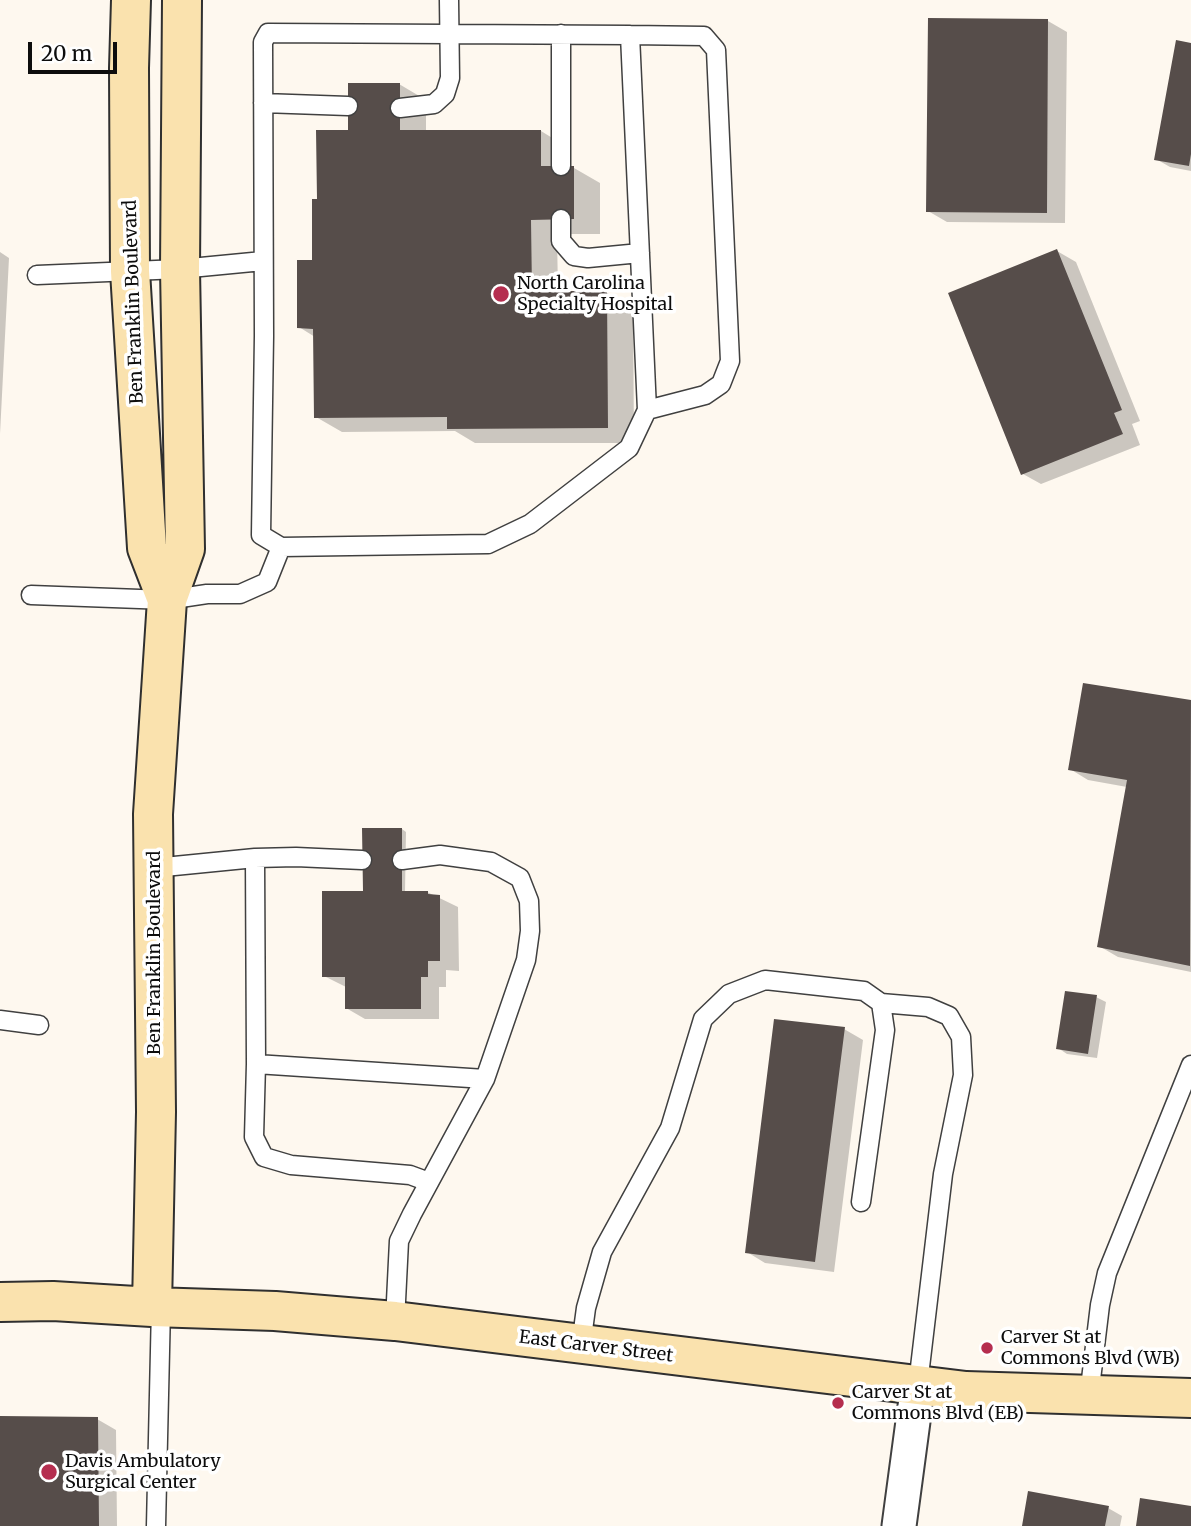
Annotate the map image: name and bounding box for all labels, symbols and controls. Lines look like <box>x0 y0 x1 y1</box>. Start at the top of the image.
scale bar <box>32 28 121 72</box>
text: 20 m <box>41 40 92 67</box>
street label: Ben Franklin Boulevard <box>120 199 148 405</box>
place label: North Carolina Specialty Hospital <box>517 273 673 316</box>
marker: North Carolina Specialty Hospital <box>491 284 511 304</box>
street label: Ben Franklin Boulevard <box>144 851 166 1055</box>
street label: East Carver Street <box>518 1327 674 1367</box>
place label: Carver St at Commons Blvd (WB) <box>1001 1327 1180 1370</box>
marker: Carver St at Commons Blvd (WB) <box>979 1340 995 1356</box>
place label: Carver St at Commons Blvd (EB) <box>852 1382 1024 1424</box>
marker: Carver St at Commons Blvd (EB) <box>830 1395 846 1411</box>
place label: Davis Ambulatory Surgical Center <box>65 1451 221 1494</box>
marker: Davis Ambulatory Surgical Center <box>39 1462 59 1482</box>

